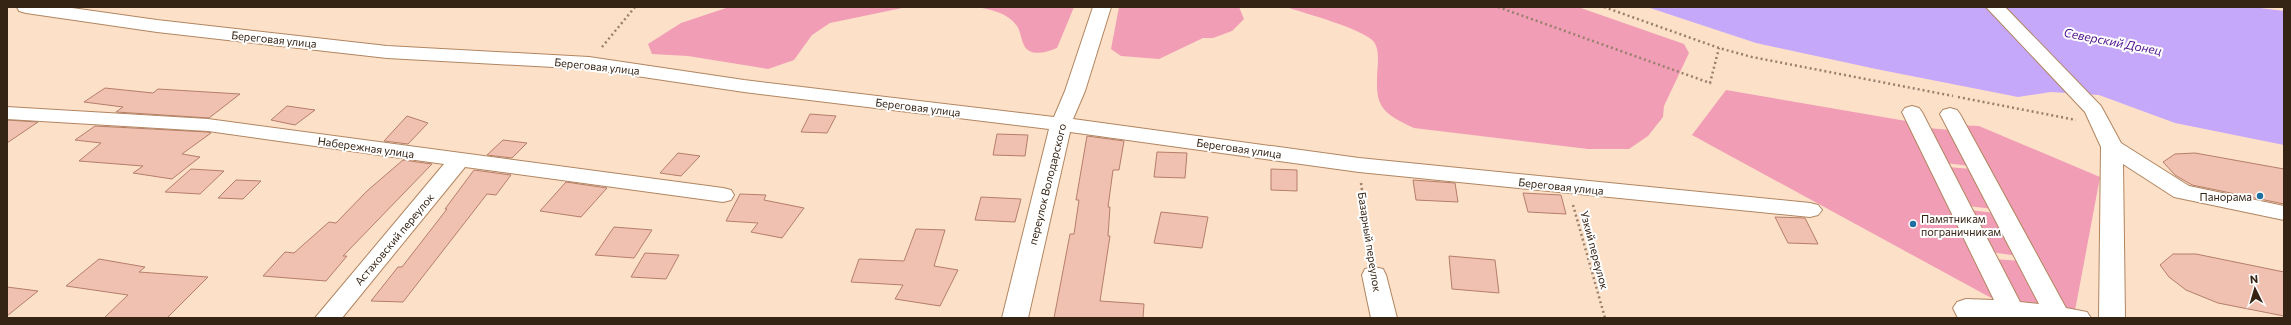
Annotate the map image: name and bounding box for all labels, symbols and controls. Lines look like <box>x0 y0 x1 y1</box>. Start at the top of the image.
water label: Северский Донец <box>2063 25 2163 57</box>
street label: Береговая улица <box>231 28 317 50</box>
street label: Береговая улица <box>554 55 640 77</box>
street label: Береговая улица <box>875 95 961 119</box>
street label: переулок Володарского <box>1026 122 1068 246</box>
street label: Набережная улица <box>317 134 415 160</box>
street label: Береговая улица <box>1196 136 1282 160</box>
street label: Береговая улица <box>1518 175 1604 197</box>
street label: Астаховский переулок <box>352 190 436 288</box>
place label: Панорама <box>2200 190 2252 203</box>
street label: Базарный переулок <box>1356 191 1384 293</box>
marker: Панорама <box>2255 191 2265 201</box>
street label: Узкий переулок <box>1578 209 1612 291</box>
place label: Памятникам пограничникам <box>1921 212 2001 238</box>
marker: Памятникам пограничникам <box>1908 219 1918 229</box>
north arrow <box>2235 269 2275 309</box>
text: N <box>2249 272 2259 285</box>

